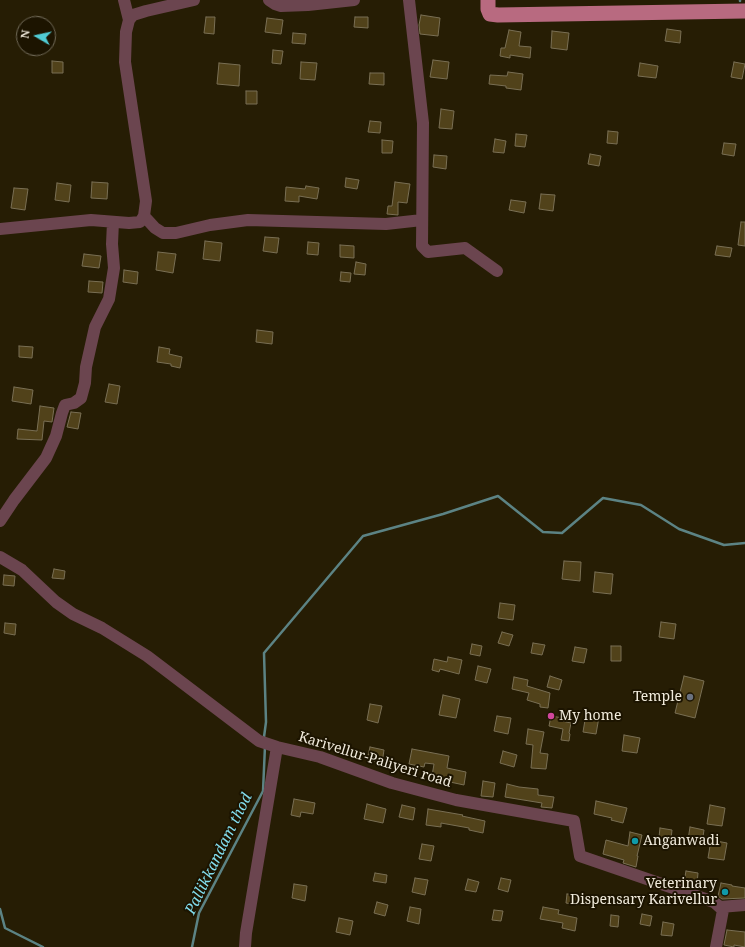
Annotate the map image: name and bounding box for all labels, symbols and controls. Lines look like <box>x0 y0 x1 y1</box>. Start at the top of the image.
north arrow <box>16 16 56 56</box>
text: N <box>17 29 33 40</box>
place label: Temple <box>633 689 682 705</box>
marker: Temple <box>685 692 695 702</box>
place label: My home <box>559 708 621 724</box>
marker: My home <box>546 711 556 721</box>
street label: Karivellur-Paliyeri road <box>296 729 454 791</box>
water label: Pallikkandam thod <box>182 790 256 918</box>
place label: Anganwadi <box>643 833 719 849</box>
marker: Anganwadi <box>630 836 640 846</box>
place label: Veterinary Dispensary Karivellur <box>570 876 717 908</box>
marker: Veterinary Dispensary Karivellur <box>720 887 730 897</box>

